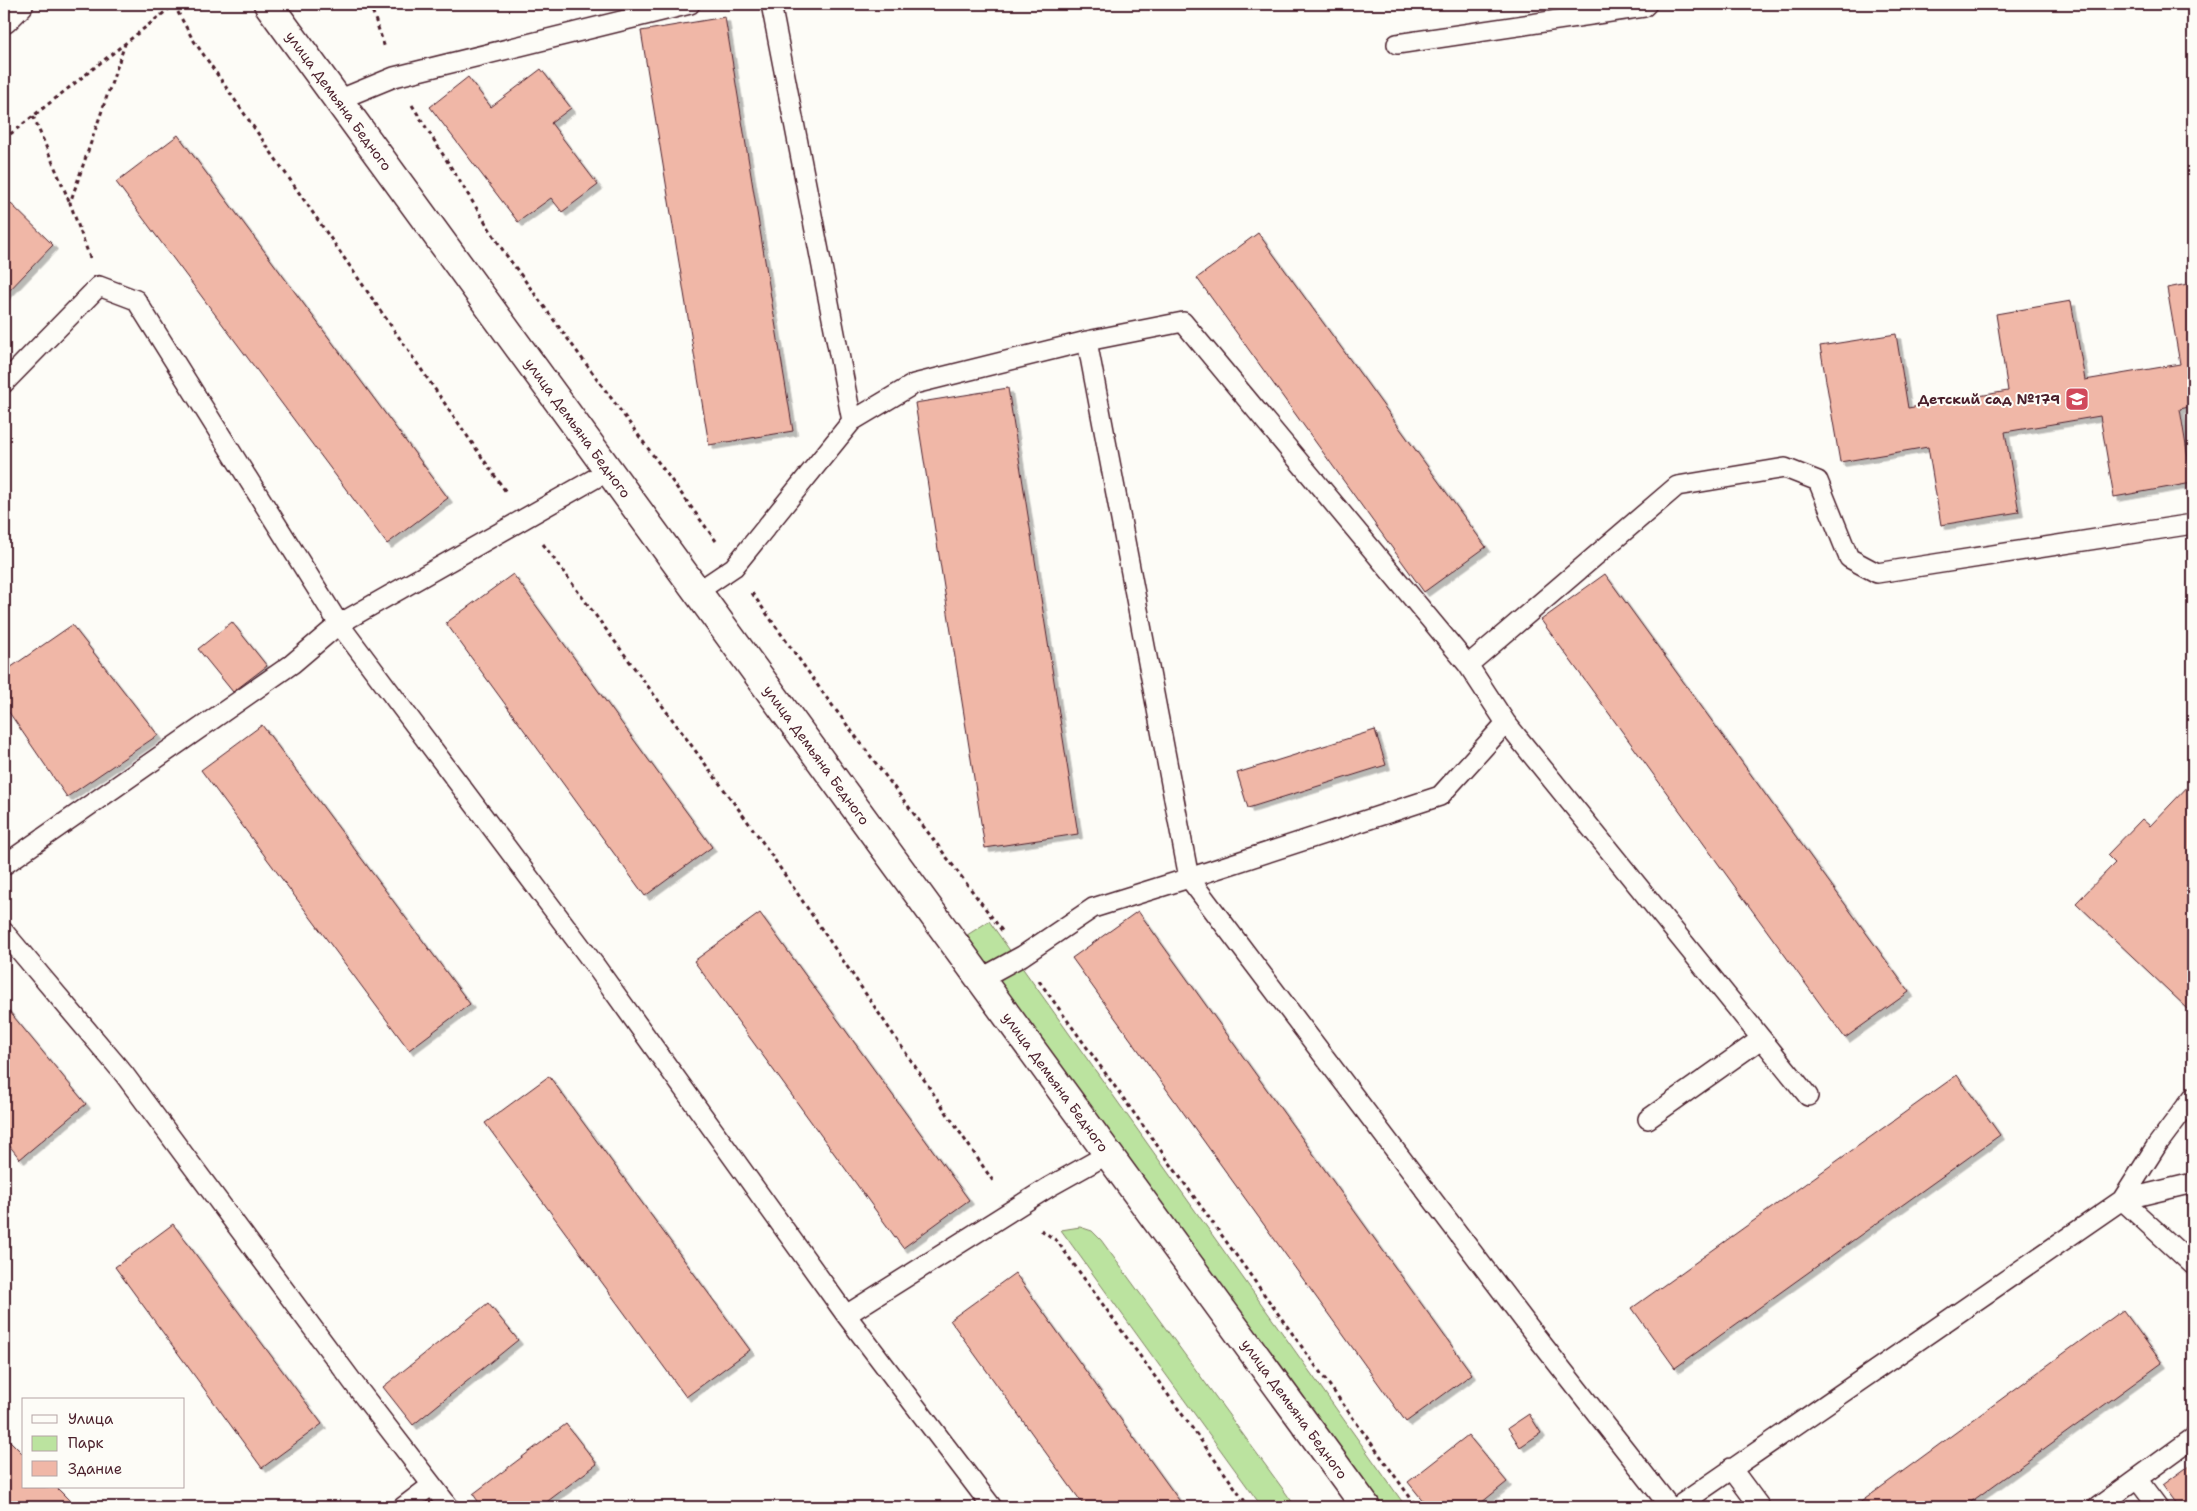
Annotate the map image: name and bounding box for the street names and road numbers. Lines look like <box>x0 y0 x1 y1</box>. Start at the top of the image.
street label: улица Демьяна Бедного <box>282 27 396 174</box>
street label: улица Демьяна Бедного <box>521 354 635 501</box>
street label: улица Демьяна Бедного <box>760 682 874 828</box>
street label: улица Демьяна Бедного <box>998 1009 1113 1155</box>
street label: улица Демьяна Бедного <box>1237 1336 1351 1482</box>

